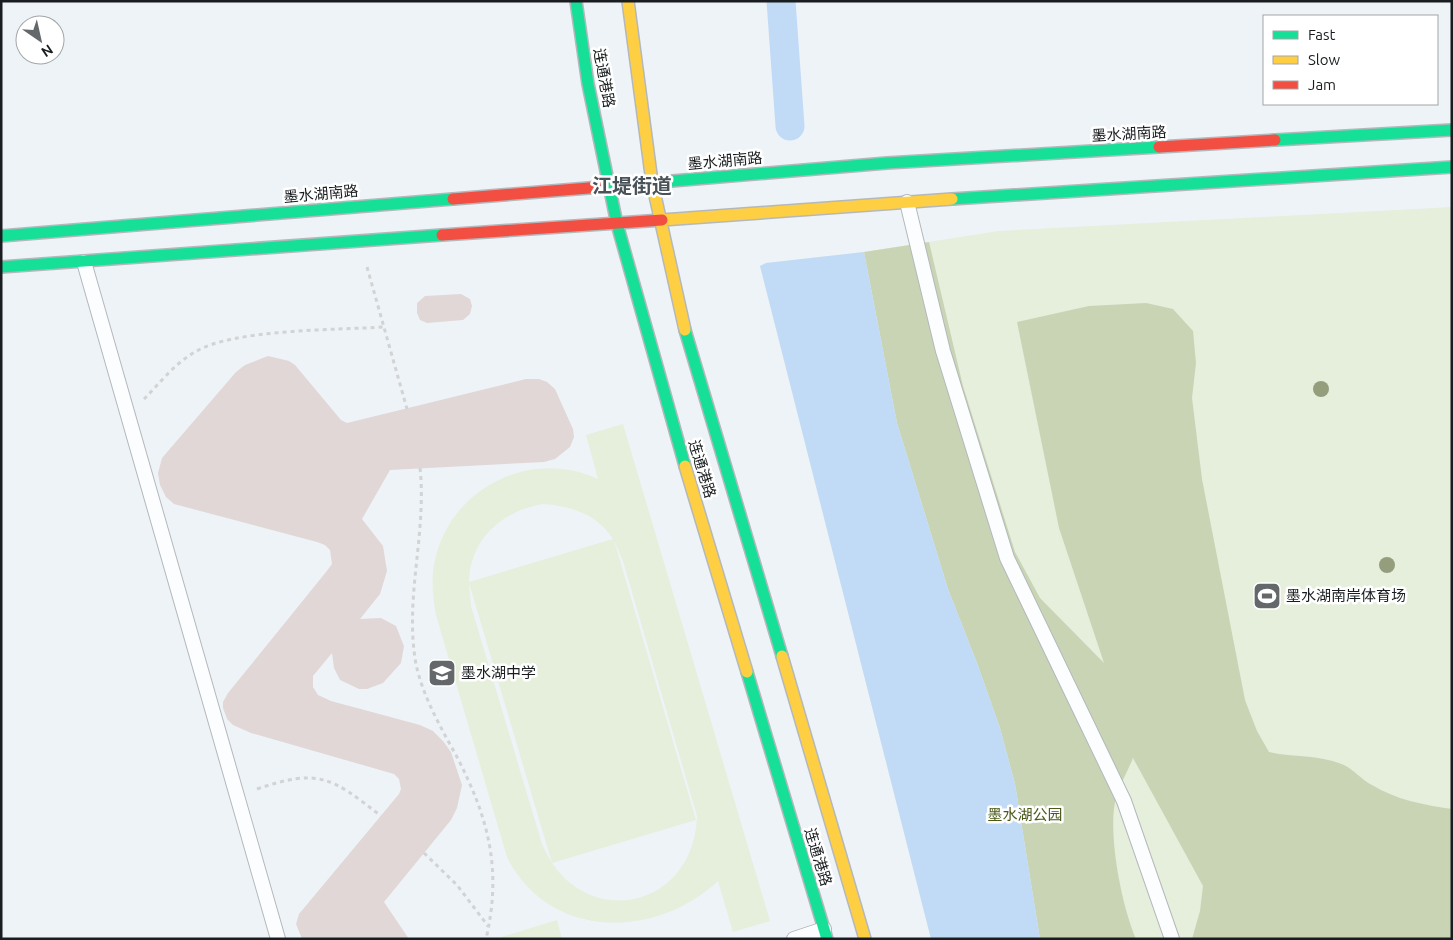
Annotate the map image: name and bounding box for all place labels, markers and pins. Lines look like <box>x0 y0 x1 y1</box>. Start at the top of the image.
sports icon: 墨水湖南岸体育场 <box>1252 581 1282 611</box>
place label: 墨水湖南岸体育场 <box>1286 587 1406 604</box>
school or university icon: 墨水湖中学 <box>427 658 457 688</box>
place label: 墨水湖中学 <box>461 664 536 681</box>

